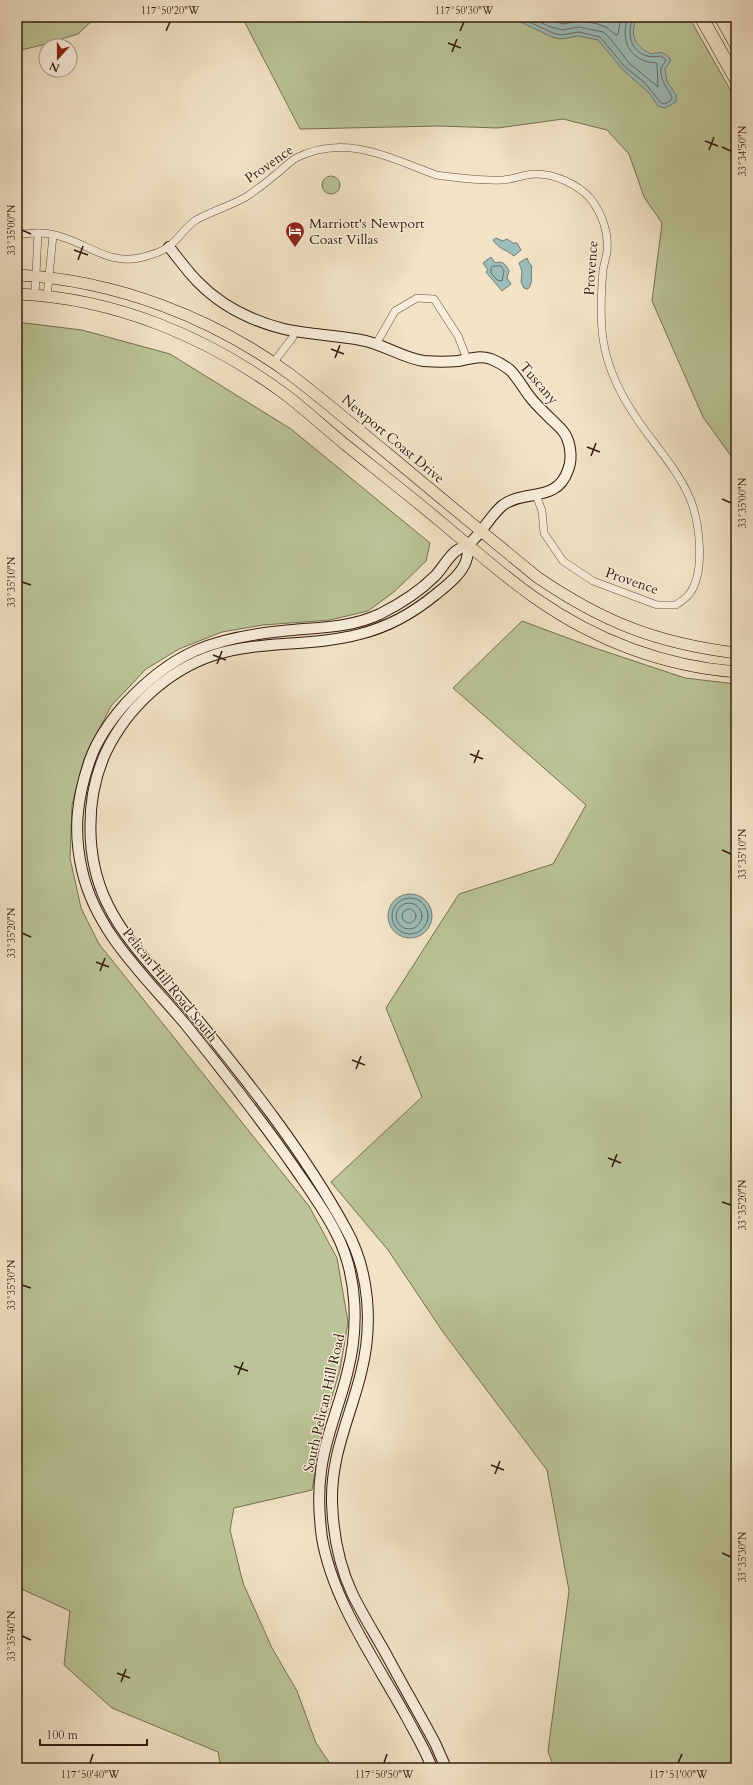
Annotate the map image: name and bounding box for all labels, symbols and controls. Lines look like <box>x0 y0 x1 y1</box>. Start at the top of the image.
text: 117°50'20"W <box>141 4 200 18</box>
text: 117°50'30"W <box>435 4 494 18</box>
north arrow <box>38 38 78 78</box>
text: N <box>47 58 62 76</box>
text: 33°34'50"N <box>736 125 750 176</box>
street label: Provence <box>241 140 297 188</box>
text: 33°35'00"N <box>5 204 19 255</box>
place label: Marriott's Newport Coast Villas <box>309 214 425 249</box>
hotel icon: Marriott's Newport Coast Villas <box>284 220 306 248</box>
street label: Provence <box>580 240 602 296</box>
street label: Tuscany <box>515 358 563 409</box>
street label: Newport Coast Drive <box>338 390 448 488</box>
text: 33°35'00"N <box>736 477 750 528</box>
text: 33°35'10"N <box>5 556 19 607</box>
street label: Provence <box>603 563 661 599</box>
text: 33°35'10"N <box>736 828 750 879</box>
text: 33°35'20"N <box>5 907 19 958</box>
street label: Pelican Hill Road South <box>118 924 222 1046</box>
text: 33°35'20"N <box>736 1179 750 1230</box>
text: 33°35'30"N <box>5 1259 19 1310</box>
street label: South Pelican Hill Road <box>299 1331 349 1474</box>
text: 33°35'30"N <box>736 1531 750 1582</box>
text: 33°35'40"N <box>5 1610 19 1661</box>
scale bar <box>40 1721 147 1747</box>
text: 100 m <box>46 1727 79 1743</box>
text: 117°50'40"W <box>61 1768 120 1782</box>
text: 117°50'50"W <box>355 1768 414 1782</box>
text: 117°51'00"W <box>649 1768 708 1782</box>

